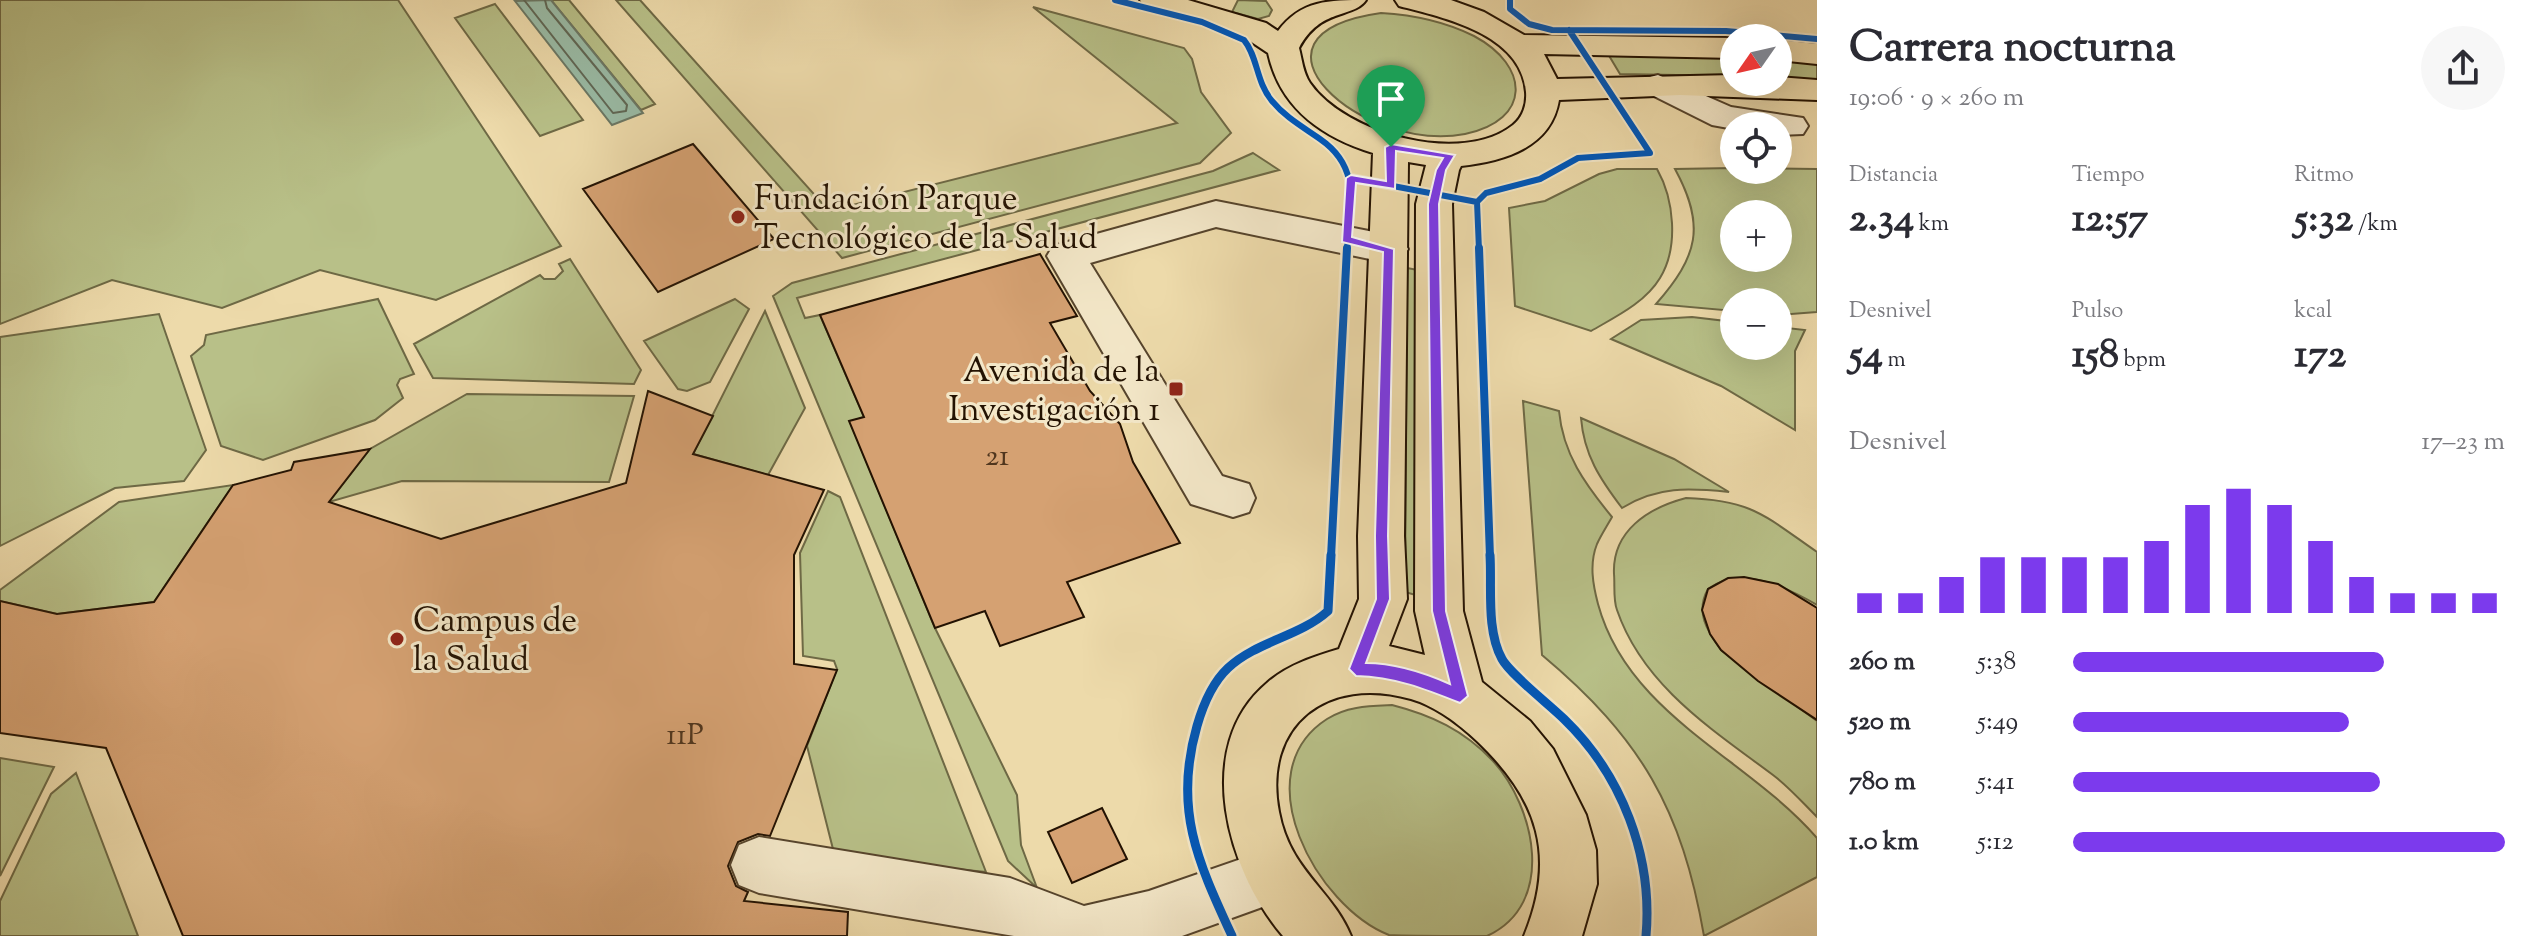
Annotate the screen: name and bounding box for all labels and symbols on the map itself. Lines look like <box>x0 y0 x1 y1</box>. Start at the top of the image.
north arrow <box>1720 24 1792 96</box>
pin <box>1357 65 1425 147</box>
place label: Fundación Parque Tecnológico de la Salud <box>754 176 1098 264</box>
marker: Fundación Parque Tecnológico de la Salud <box>729 208 747 226</box>
place label: Avenida de la Investigación 1 <box>948 348 1160 436</box>
marker: Avenida de la Investigación 1 <box>1167 380 1185 398</box>
house number: 21 <box>985 436 1009 479</box>
place label: Campus de la Salud <box>413 598 577 686</box>
marker: Campus de la Salud <box>388 630 406 648</box>
house number: 11P <box>666 715 704 758</box>

